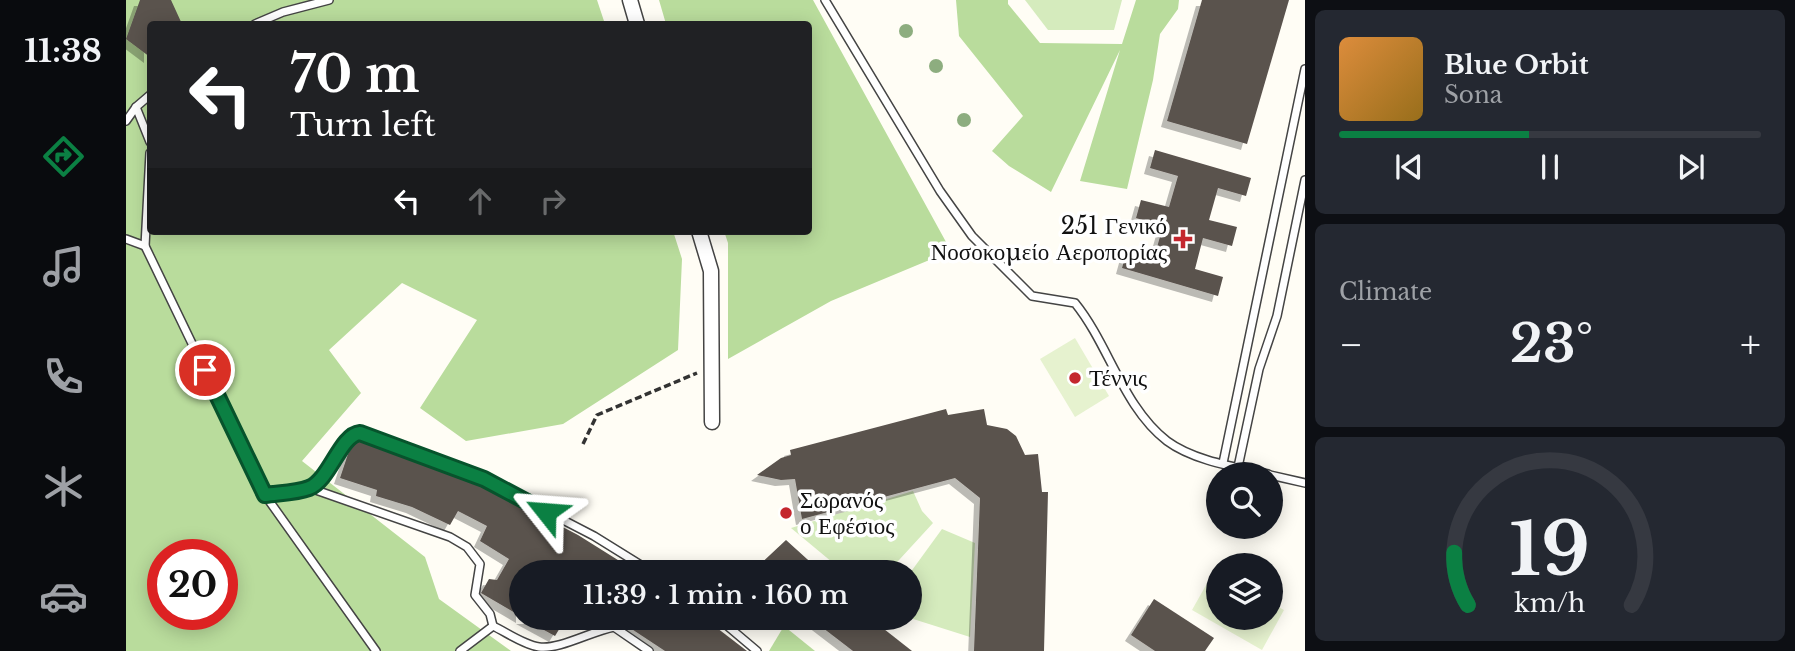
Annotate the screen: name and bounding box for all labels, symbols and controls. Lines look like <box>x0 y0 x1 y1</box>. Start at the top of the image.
text: 11:38 <box>24 31 102 71</box>
text: 70 m <box>290 44 420 105</box>
icon: left <box>175 49 266 140</box>
text: Blue Orbit <box>1444 49 1589 81</box>
text: Sona <box>1444 81 1502 109</box>
text: Turn left <box>290 105 436 145</box>
icon: directions <box>39 132 88 181</box>
icon: previous <box>1390 148 1428 186</box>
icon: pause <box>1531 148 1569 186</box>
icon: next <box>1672 148 1710 186</box>
icon: left <box>388 182 426 220</box>
icon: ahead <box>461 182 499 220</box>
icon: right <box>534 182 572 220</box>
place label: 251 Γενικό Νοσοκομείο Αεροπορίας <box>931 212 1167 266</box>
marker: 251 Γενικό Νοσοκομείο Αεροπορίας <box>1173 229 1193 249</box>
icon: music <box>39 242 88 291</box>
text: Climate <box>1339 278 1432 306</box>
text: 23° <box>1510 312 1593 376</box>
text: − <box>1339 321 1363 368</box>
text: + <box>1740 321 1761 368</box>
pin <box>175 340 235 400</box>
icon: arrive <box>186 351 224 389</box>
icon: phone <box>39 352 88 401</box>
place label: Τέννις <box>1089 364 1147 392</box>
marker: Τέννις <box>1067 370 1083 386</box>
icon: climate <box>39 462 88 511</box>
map controls <box>1206 462 1283 630</box>
button: search <box>1206 462 1283 539</box>
position arrow <box>509 475 583 549</box>
place label: Σωρανός ο Εφέσιος <box>800 486 894 540</box>
marker: Σωρανός ο Εφέσιος <box>778 505 794 521</box>
text: 19 <box>1510 505 1590 596</box>
speed limit sign: 20 <box>147 539 238 630</box>
button: layers <box>1206 553 1283 630</box>
icon: car <box>39 572 88 621</box>
text: 11:39 · 1 min · 160 m <box>583 579 848 611</box>
text: km/h <box>1515 588 1585 619</box>

